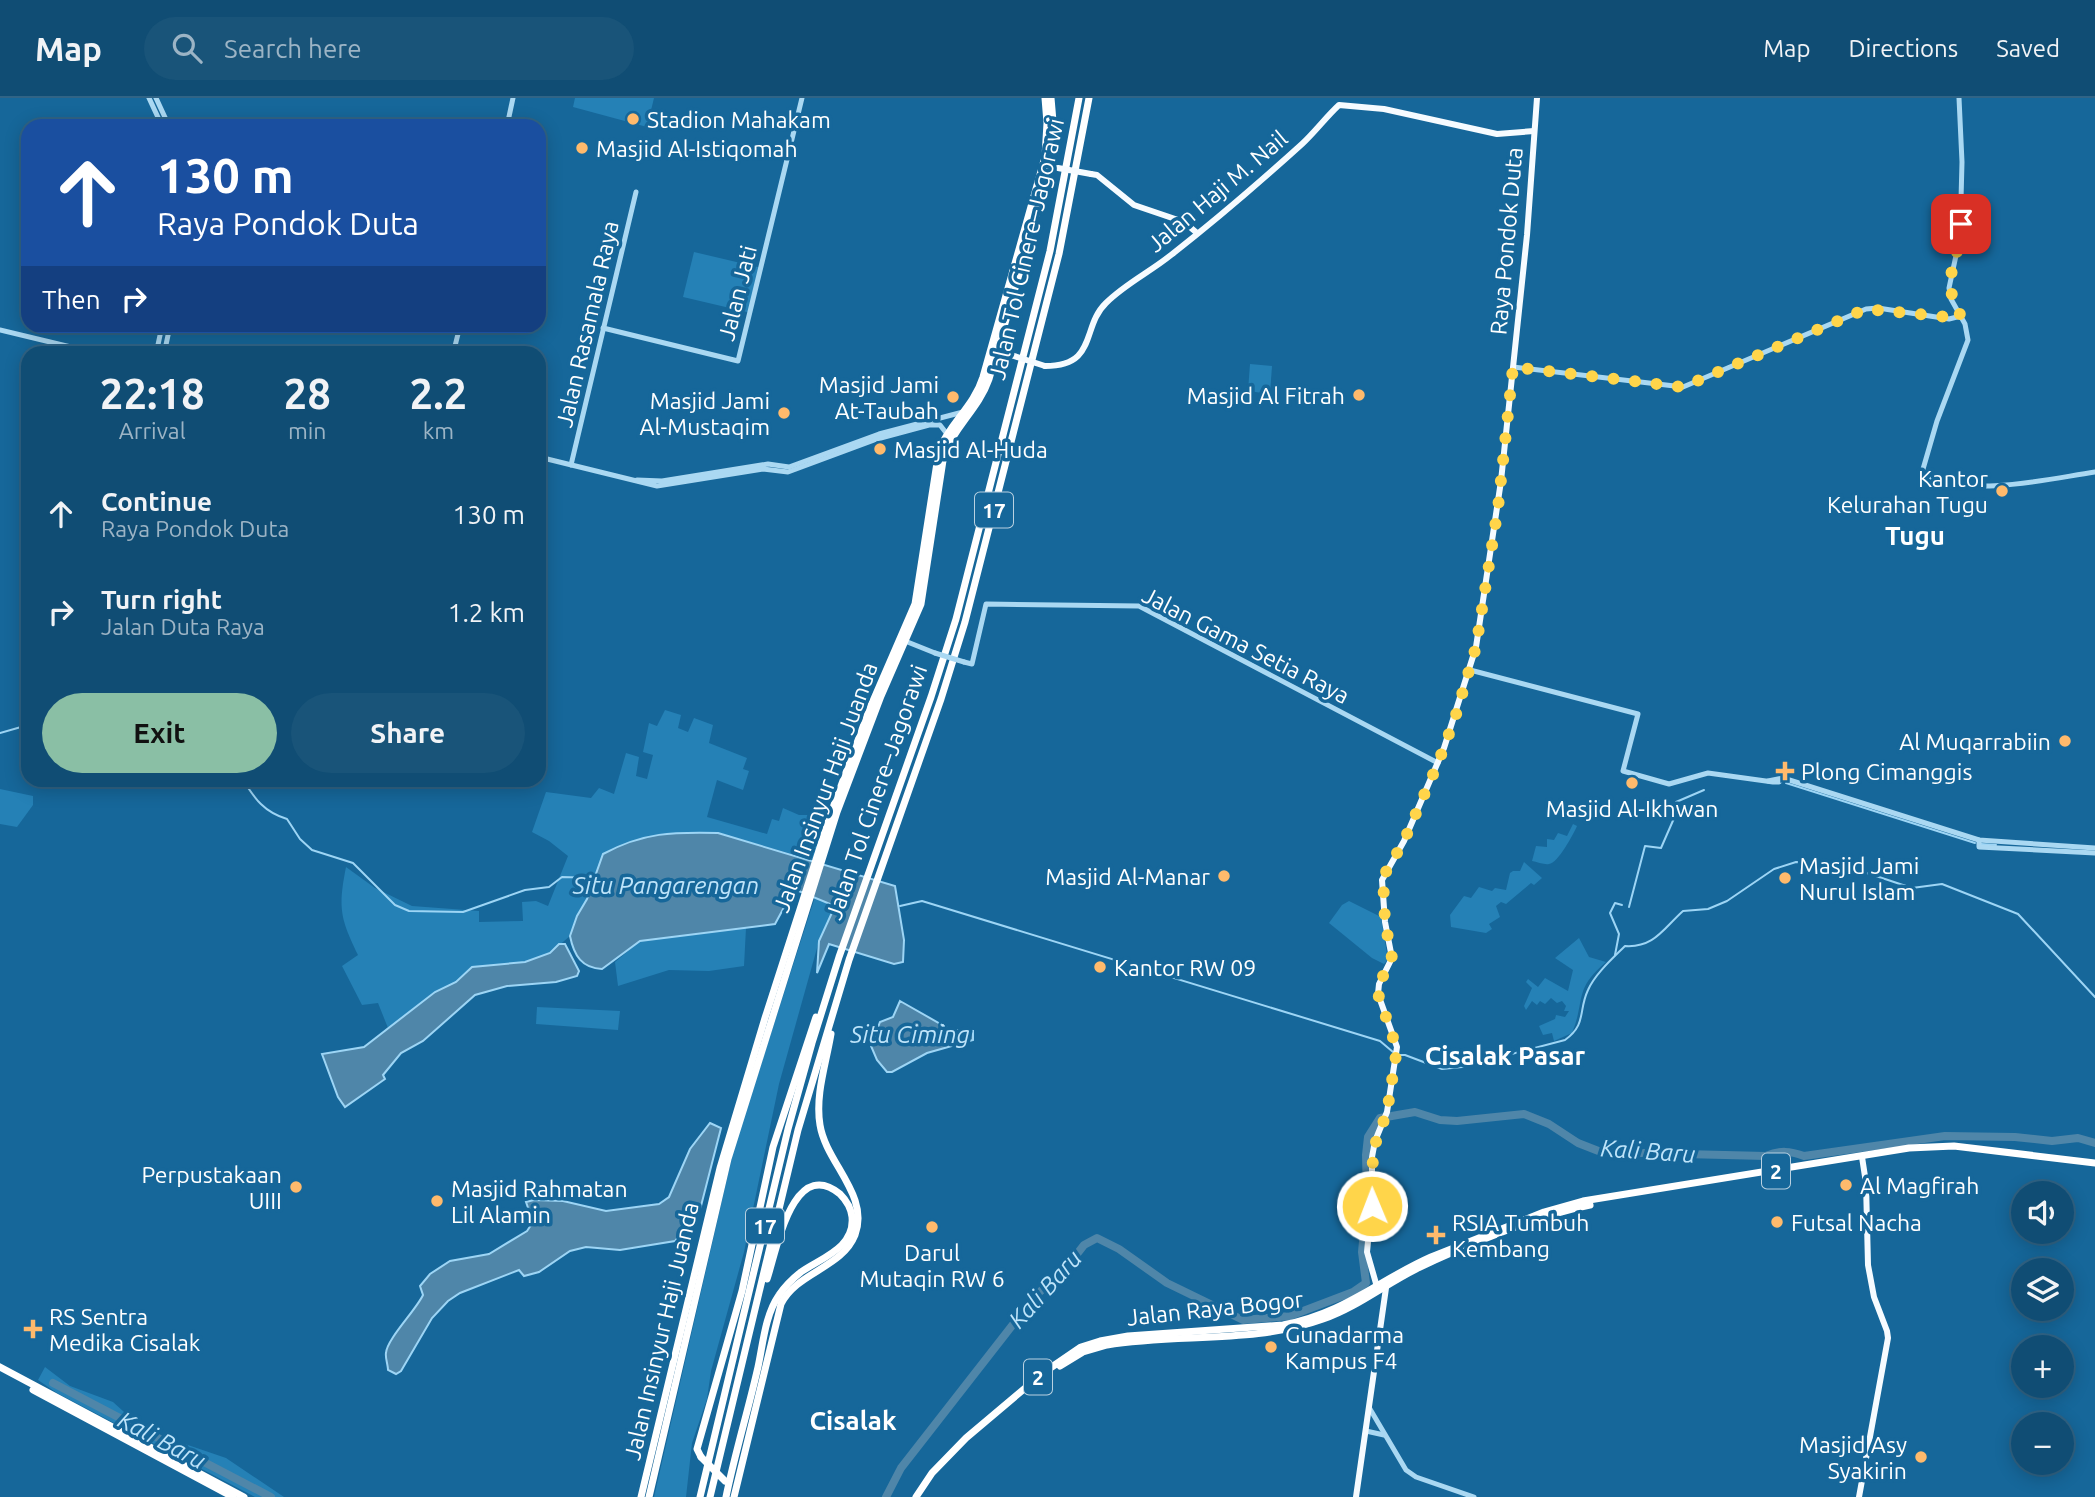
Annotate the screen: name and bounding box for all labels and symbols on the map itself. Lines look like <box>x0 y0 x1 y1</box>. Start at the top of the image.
place label: Stadion Mahakam <box>647 107 831 132</box>
marker: Stadion Mahakam <box>625 111 641 127</box>
street label: Jalan Tol Cinere–Jagorawi <box>984 116 1068 382</box>
street label: Jalan Haji M. Nail <box>1142 125 1292 257</box>
place label: Masjid Al-Istiqomah <box>596 136 798 161</box>
marker: Masjid Al-Istiqomah <box>574 140 590 156</box>
street label: Raya Pondok Duta <box>1485 146 1527 336</box>
pin <box>1931 194 1991 254</box>
street label: Jalan Rasamala Raya <box>551 218 623 430</box>
street label: Jalan Jati <box>713 243 761 343</box>
place label: Masjid Jami At-Taubah <box>819 372 939 423</box>
place label: Masjid Al Fitrah <box>1187 383 1345 408</box>
marker: Masjid Al Fitrah <box>1351 387 1367 403</box>
place label: Masjid Jami Al-Mustaqim <box>640 388 770 439</box>
marker: Masjid Jami At-Taubah <box>945 389 961 405</box>
marker: Masjid Jami Al-Mustaqim <box>776 405 792 421</box>
place label: Masjid Al-Huda <box>894 437 1048 462</box>
marker: Masjid Al-Huda <box>872 441 888 457</box>
place label: Kantor Kelurahan Tugu <box>1827 466 1988 517</box>
marker: Kantor Kelurahan Tugu <box>1994 483 2010 499</box>
road number: 17 <box>975 492 1013 528</box>
district label: Tugu <box>1885 521 1945 550</box>
street label: Jalan Gama Setia Raya <box>1138 582 1354 708</box>
street label: Jalan Insinyur Haji Juanda <box>768 659 882 915</box>
street label: Jalan Tol Cinere–Jagorawi <box>821 661 931 923</box>
place label: Al Muqarrabiin <box>1899 729 2051 754</box>
marker: Al Muqarrabiin <box>2057 733 2073 749</box>
place label: Plong Cimanggis <box>1801 759 1972 784</box>
marker: Plong Cimanggis <box>1775 761 1795 781</box>
marker: Masjid Al-Ikhwan <box>1624 775 1640 791</box>
place label: Masjid Al-Ikhwan <box>1546 796 1718 821</box>
place label: Masjid Jami Nurul Islam <box>1799 853 1919 904</box>
place label: Masjid Al-Manar <box>1045 864 1210 889</box>
marker: Masjid Al-Manar <box>1216 868 1232 884</box>
marker: Masjid Jami Nurul Islam <box>1777 870 1793 886</box>
water label: Situ Pangarengan <box>572 872 759 899</box>
place label: Kantor RW 09 <box>1114 955 1256 980</box>
marker: Kantor RW 09 <box>1092 959 1108 975</box>
water label: Situ Ciming <box>849 1021 970 1048</box>
district label: Cisalak Pasar <box>1425 1041 1586 1070</box>
water label: Kali Baru <box>1600 1134 1696 1168</box>
road number: 2 <box>1762 1154 1790 1188</box>
place label: Perpustakaan UIII <box>142 1162 282 1213</box>
position arrow <box>1335 1169 1409 1243</box>
place label: Al Magfirah <box>1860 1173 1979 1198</box>
place label: Masjid Rahmatan Lil Alamin <box>451 1176 628 1227</box>
marker: Al Magfirah <box>1838 1177 1854 1193</box>
marker: Perpustakaan UIII <box>288 1179 304 1195</box>
marker: Masjid Rahmatan Lil Alamin <box>429 1193 445 1209</box>
street label: Jalan Insinyur Haji Juanda <box>619 1199 703 1463</box>
road number: 17 <box>746 1208 784 1244</box>
place label: RSIA Tumbuh Kembang <box>1452 1210 1589 1261</box>
place label: Futsal Nacha <box>1791 1210 1922 1235</box>
marker: Futsal Nacha <box>1769 1214 1785 1230</box>
marker: Darul Mutaqin RW 6 <box>924 1219 940 1235</box>
marker: RSIA Tumbuh Kembang <box>1426 1225 1446 1245</box>
place label: Darul Mutaqin RW 6 <box>859 1240 1005 1291</box>
water label: Kali Baru <box>1003 1245 1087 1333</box>
street label: Jalan Raya Bogor <box>1126 1286 1305 1330</box>
place label: RS Sentra Medika Cisalak <box>49 1304 201 1355</box>
marker: RS Sentra Medika Cisalak <box>23 1319 43 1339</box>
place label: Gunadarma Kampus F4 <box>1285 1322 1404 1373</box>
marker: Gunadarma Kampus F4 <box>1263 1339 1279 1355</box>
road number: 2 <box>1024 1360 1052 1394</box>
water label: Kali Baru <box>114 1406 210 1474</box>
district label: Cisalak <box>809 1406 897 1435</box>
place label: Masjid Asy Syakirin <box>1799 1432 1907 1483</box>
marker: Masjid Asy Syakirin <box>1913 1449 1929 1465</box>

